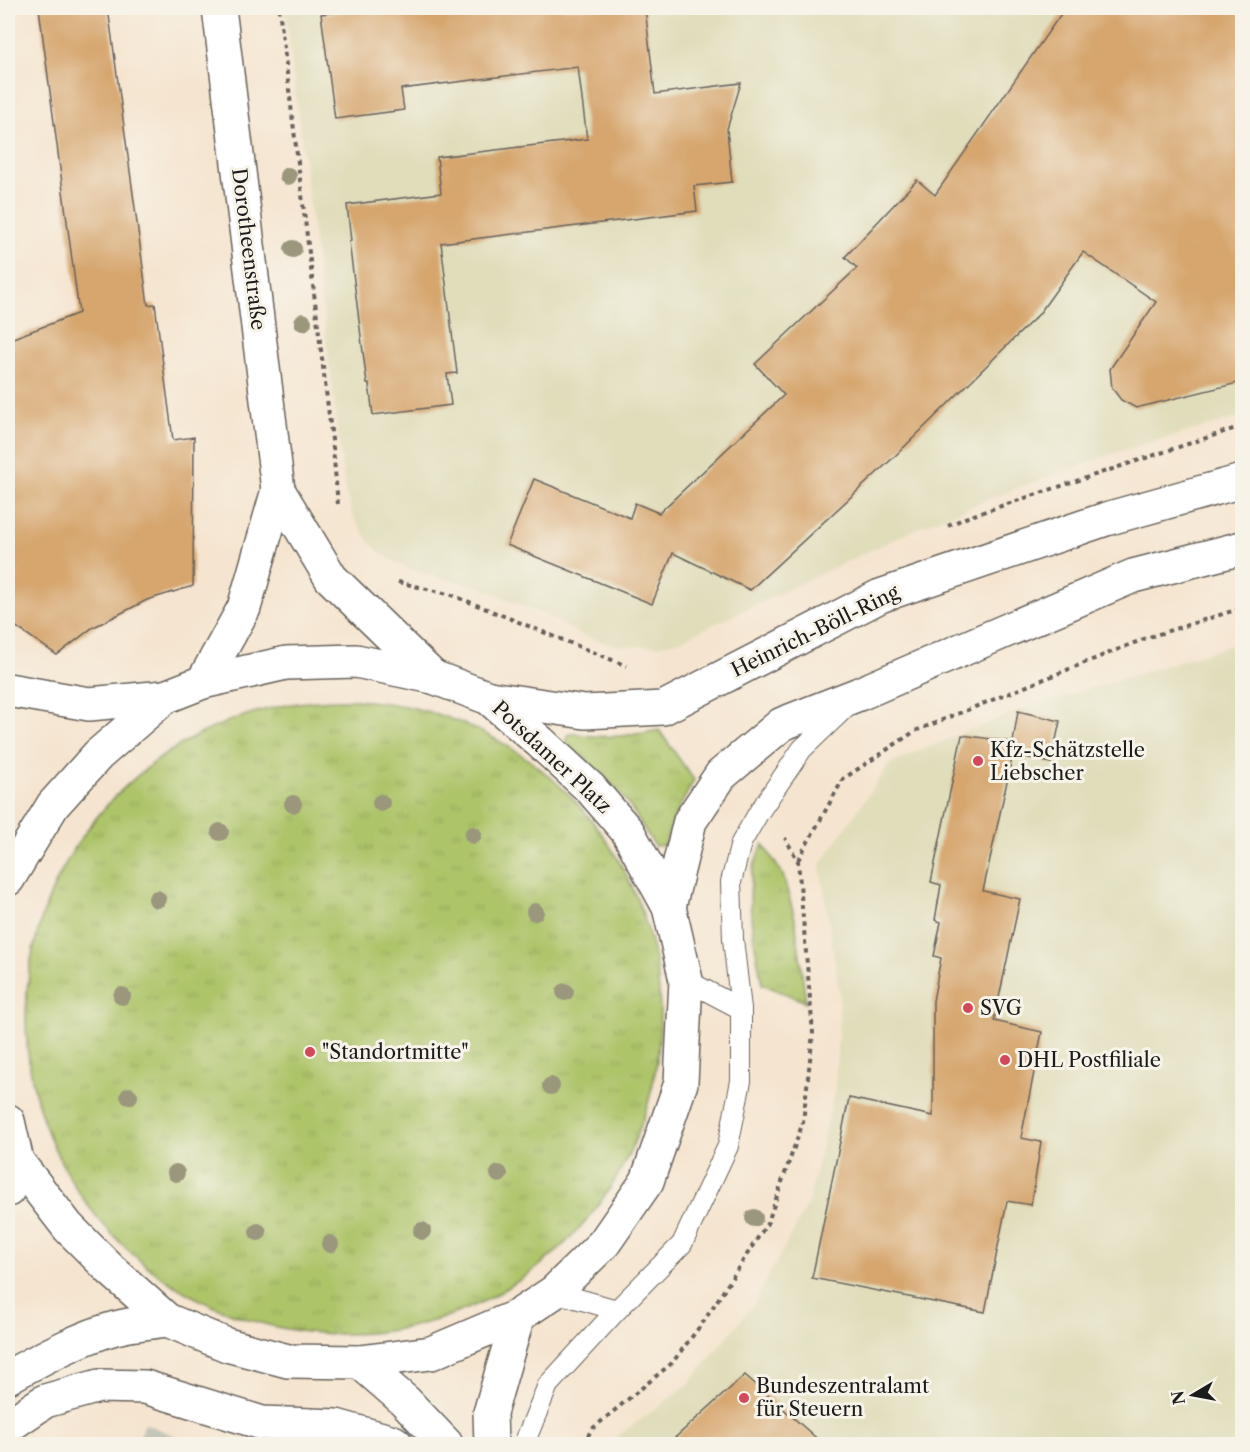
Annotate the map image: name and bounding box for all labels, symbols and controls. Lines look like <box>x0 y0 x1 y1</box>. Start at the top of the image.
street label: Dorotheenstraße <box>227 167 271 331</box>
street label: Heinrich-Böll-Ring <box>727 580 903 682</box>
street label: Potsdamer Platz <box>488 696 616 818</box>
place label: Kfz-Schätzstelle Liebscher <box>990 738 1145 785</box>
marker: Kfz-Schätzstelle Liebscher <box>971 754 985 768</box>
place label: SVG <box>980 996 1022 1020</box>
marker: SVG <box>961 1001 975 1015</box>
place label: "Standortmitte" <box>322 1040 469 1064</box>
marker: "Standortmitte" <box>303 1045 317 1059</box>
place label: DHL Postfiliale <box>1017 1048 1161 1072</box>
marker: DHL Postfiliale <box>998 1053 1012 1067</box>
north arrow <box>1163 1365 1223 1425</box>
place label: Bundeszentralamt für Steuern <box>756 1374 929 1421</box>
text: N <box>1167 1389 1189 1406</box>
marker: Bundeszentralamt für Steuern <box>737 1391 751 1405</box>

